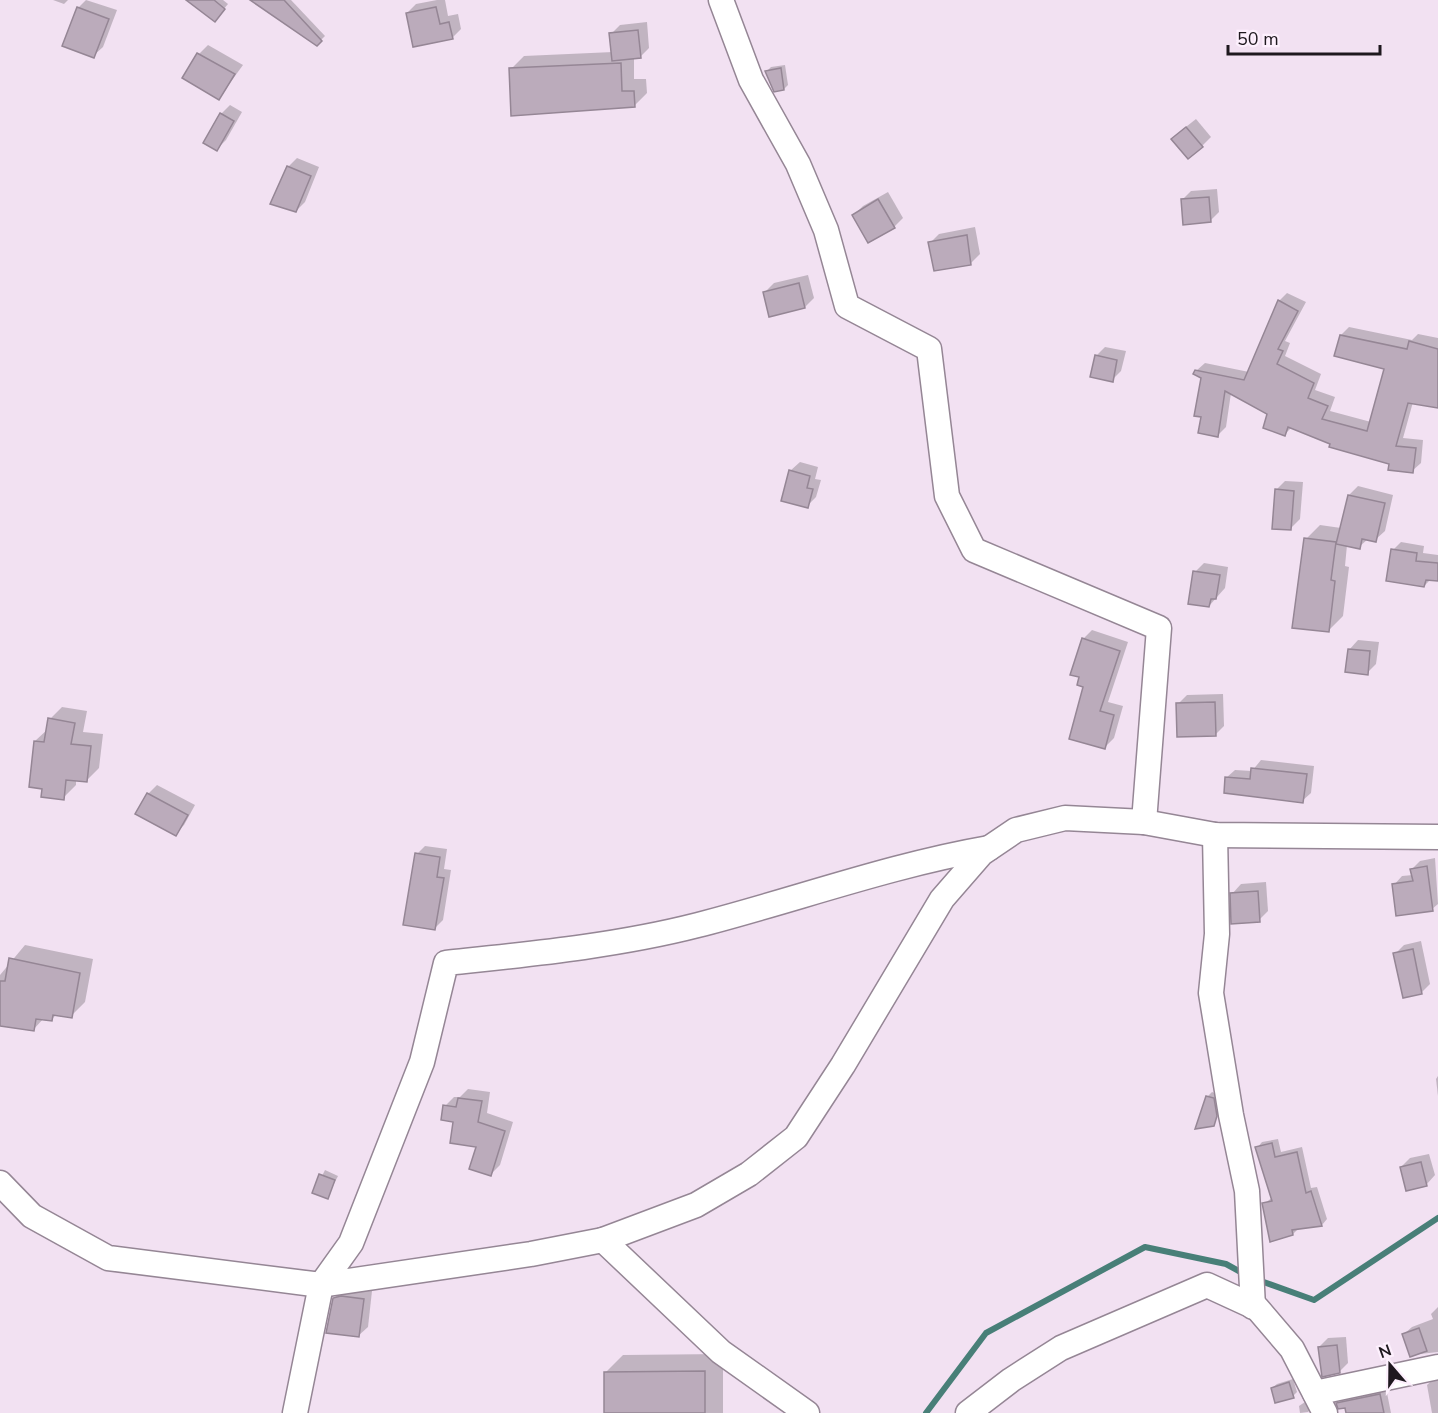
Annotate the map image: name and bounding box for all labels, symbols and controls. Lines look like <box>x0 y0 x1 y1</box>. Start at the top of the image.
scale bar <box>1228 18 1380 56</box>
text: 50 m <box>1237 27 1279 51</box>
north arrow <box>1360 1335 1420 1395</box>
text: N <box>1376 1339 1395 1364</box>

